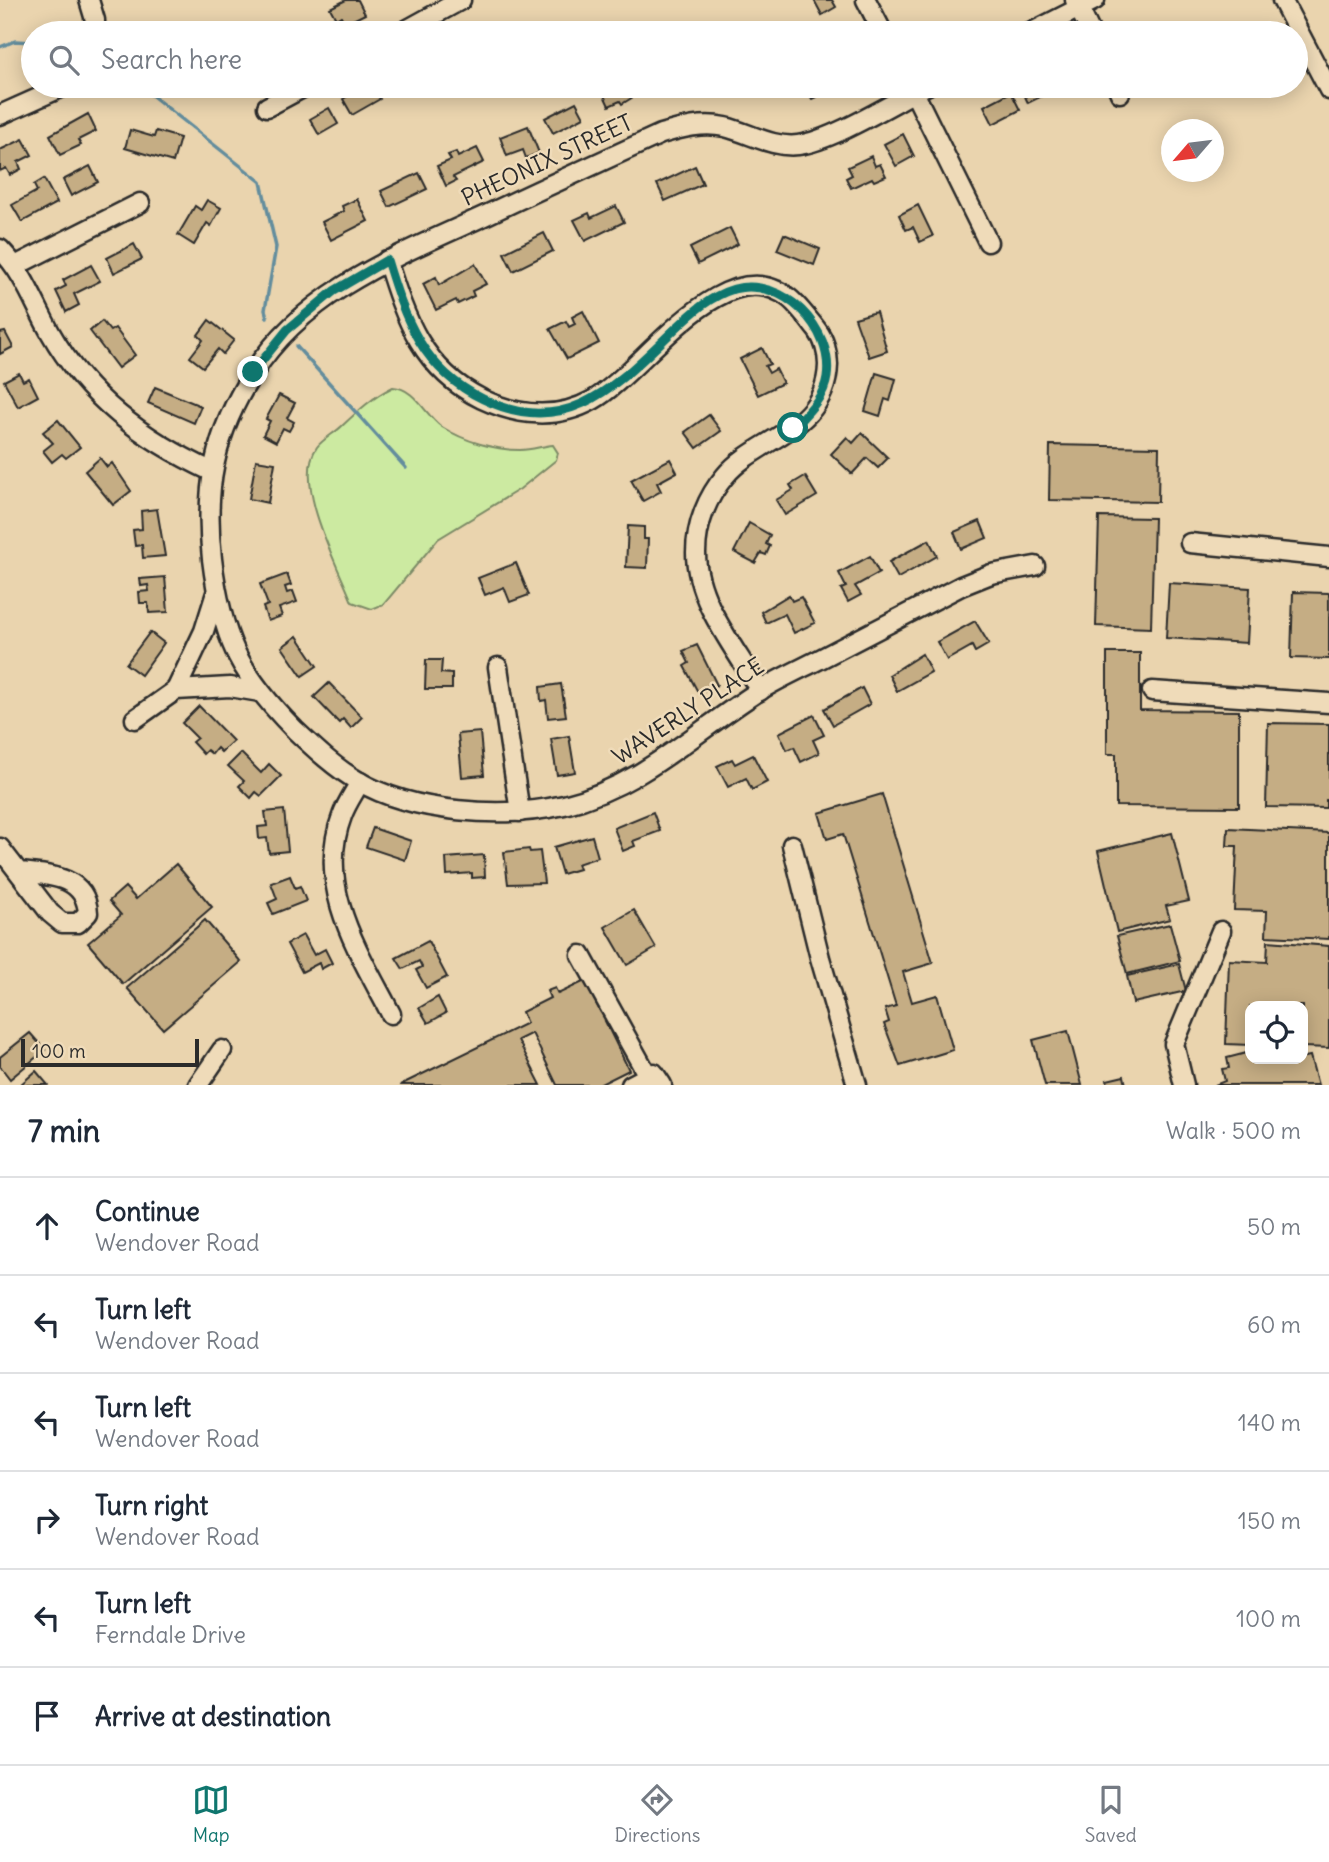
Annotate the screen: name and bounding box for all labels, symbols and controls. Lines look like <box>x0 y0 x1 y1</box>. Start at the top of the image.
search box <box>21 21 1308 98</box>
icon: search <box>45 41 83 79</box>
text: Search here <box>101 43 242 76</box>
street label: PHEONIX STREET <box>457 107 637 212</box>
north arrow <box>1161 119 1224 182</box>
route end <box>237 356 268 387</box>
route start <box>777 412 808 443</box>
street label: WAVERLY PLACE <box>606 651 769 770</box>
map controls <box>1245 1001 1308 1064</box>
button: locate <box>1245 1001 1308 1064</box>
scale bar <box>21 1036 200 1068</box>
text: 100 m <box>32 1039 86 1063</box>
text: 7 min <box>28 1112 100 1150</box>
text: Walk · 500 m <box>1166 1116 1301 1145</box>
text: Continue <box>95 1195 200 1228</box>
icon: ahead <box>28 1207 66 1245</box>
text: 50 m <box>1247 1212 1301 1241</box>
text: Wendover Road <box>95 1228 260 1257</box>
text: Turn left <box>95 1293 191 1326</box>
icon: left <box>28 1305 66 1343</box>
text: 60 m <box>1247 1310 1301 1339</box>
text: Wendover Road <box>95 1326 260 1355</box>
text: Turn left <box>95 1391 191 1424</box>
icon: left <box>28 1403 66 1441</box>
text: 140 m <box>1238 1408 1301 1437</box>
text: Wendover Road <box>95 1424 260 1453</box>
text: Turn right <box>95 1489 208 1522</box>
icon: right <box>28 1501 66 1539</box>
text: 150 m <box>1238 1506 1301 1535</box>
text: Wendover Road <box>95 1522 260 1551</box>
text: Turn left <box>95 1587 191 1620</box>
icon: left <box>28 1599 66 1637</box>
text: 100 m <box>1236 1604 1301 1633</box>
text: Ferndale Drive <box>95 1620 246 1649</box>
icon: arrive <box>28 1697 66 1735</box>
text: Arrive at destination <box>95 1700 331 1733</box>
tab: Map <box>192 1781 230 1847</box>
tab: Directions <box>615 1781 700 1847</box>
tab: Saved <box>1085 1781 1137 1847</box>

